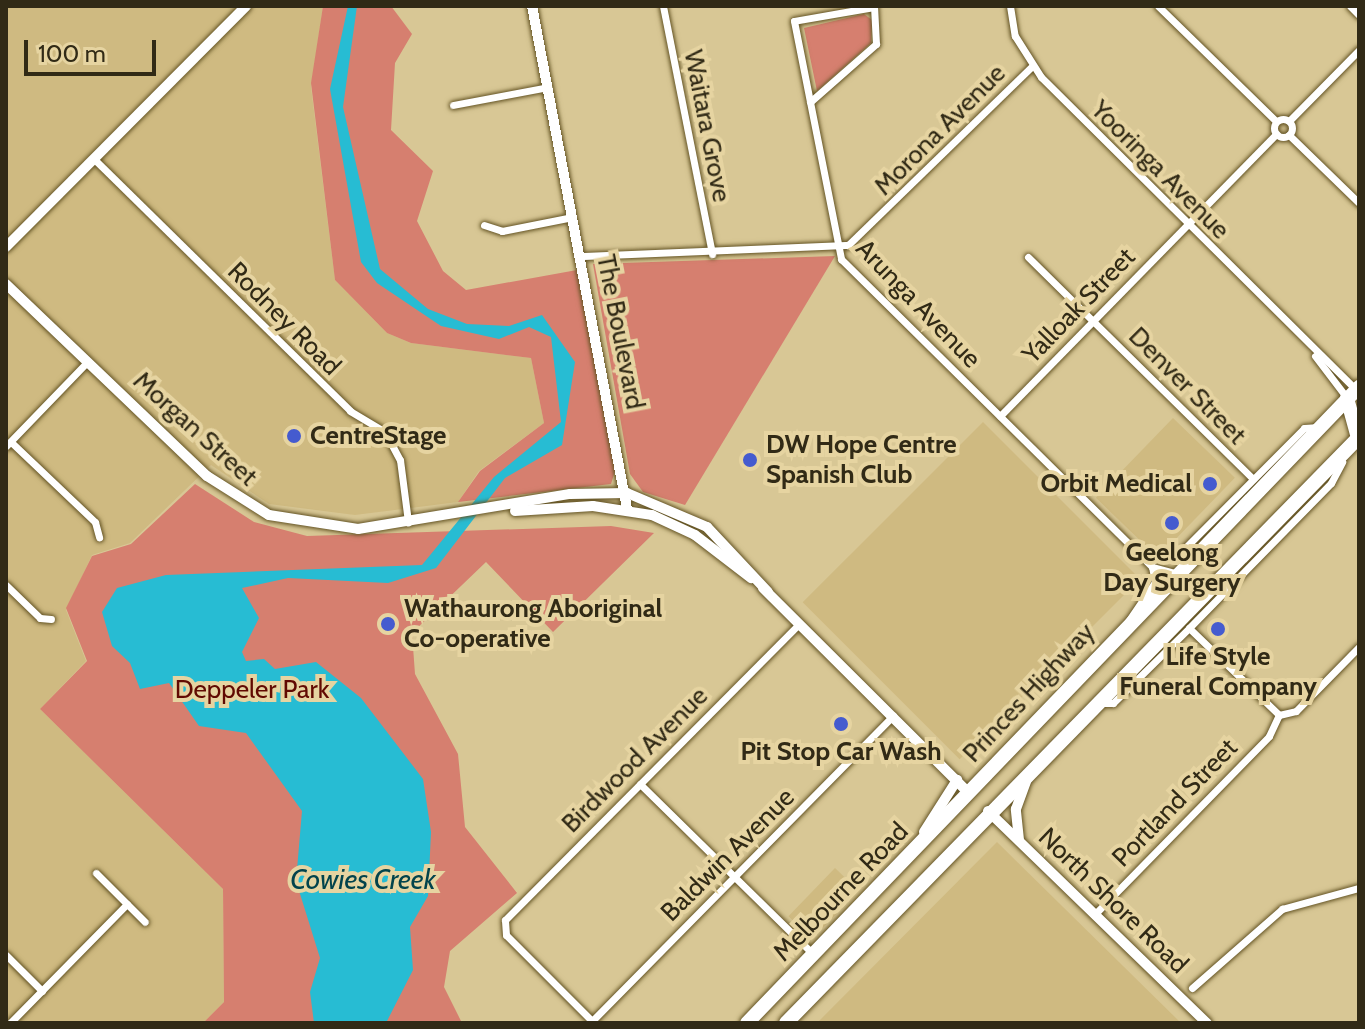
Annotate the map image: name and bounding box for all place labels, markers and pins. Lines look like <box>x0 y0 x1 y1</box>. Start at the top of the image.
place label: CentreStage <box>310 420 446 452</box>
marker: CentreStage <box>285 427 303 445</box>
place label: DW Hope Centre Spanish Club <box>766 429 957 490</box>
marker: DW Hope Centre Spanish Club <box>741 451 759 469</box>
place label: Orbit Medical <box>1041 468 1192 500</box>
marker: Orbit Medical <box>1199 473 1221 495</box>
marker: Geelong Day Surgery <box>1161 512 1183 534</box>
place label: Geelong Day Surgery <box>1103 537 1241 598</box>
place label: Wathaurong Aboriginal Co-operative <box>404 593 662 654</box>
marker: Wathaurong Aboriginal Co-operative <box>379 615 397 633</box>
marker: Life Style Funeral Company <box>1209 620 1227 638</box>
place label: Life Style Funeral Company <box>1119 641 1317 702</box>
marker: Pit Stop Car Wash <box>832 715 850 733</box>
place label: Pit Stop Car Wash <box>740 736 942 768</box>

